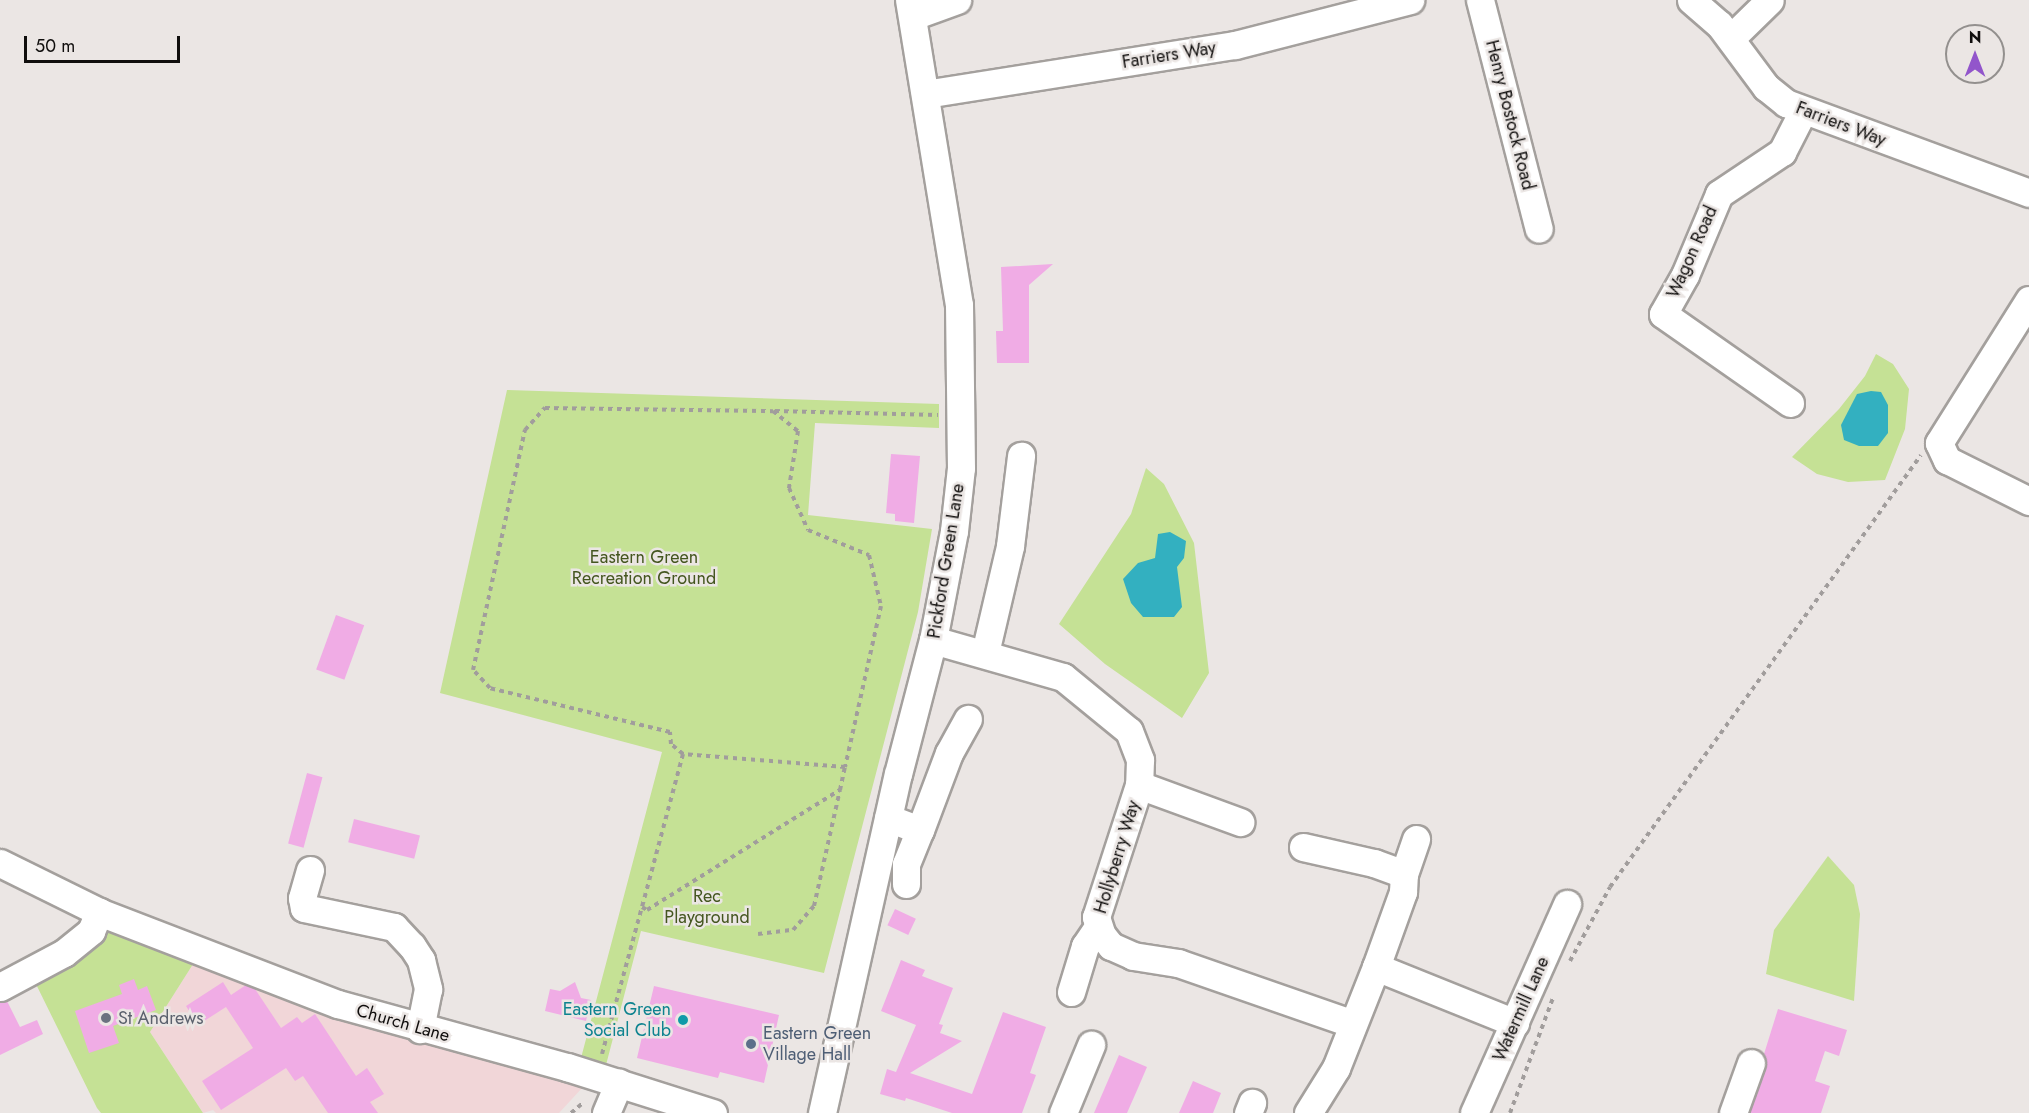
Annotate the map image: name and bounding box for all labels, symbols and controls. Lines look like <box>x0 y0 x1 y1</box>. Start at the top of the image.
scale bar <box>27 24 183 62</box>
north arrow <box>1945 24 2005 84</box>
text: N <box>1969 26 1981 49</box>
text: 50 m <box>35 33 75 59</box>
street label: Farriers Way <box>1121 37 1217 73</box>
street label: Henry Bostock Road <box>1481 38 1539 192</box>
street label: Farriers Way <box>1793 97 1889 151</box>
street label: Wagon Road <box>1662 203 1722 301</box>
street label: Pickford Green Lane <box>923 482 969 640</box>
park label: Eastern Green Recreation Ground <box>572 547 716 590</box>
street label: Hollyberry Way <box>1090 798 1144 916</box>
park label: Rec Playground <box>664 886 750 928</box>
street label: Watermill Lane <box>1488 953 1554 1065</box>
street label: Church Lane <box>354 999 452 1047</box>
place label: Eastern Green Social Club <box>563 999 671 1042</box>
place label: St Andrews <box>118 1007 204 1029</box>
marker: St Andrews <box>99 1011 113 1025</box>
marker: Eastern Green Social Club <box>676 1013 690 1027</box>
place label: Eastern Green Village Hall <box>763 1023 871 1066</box>
marker: Eastern Green Village Hall <box>744 1037 758 1051</box>

